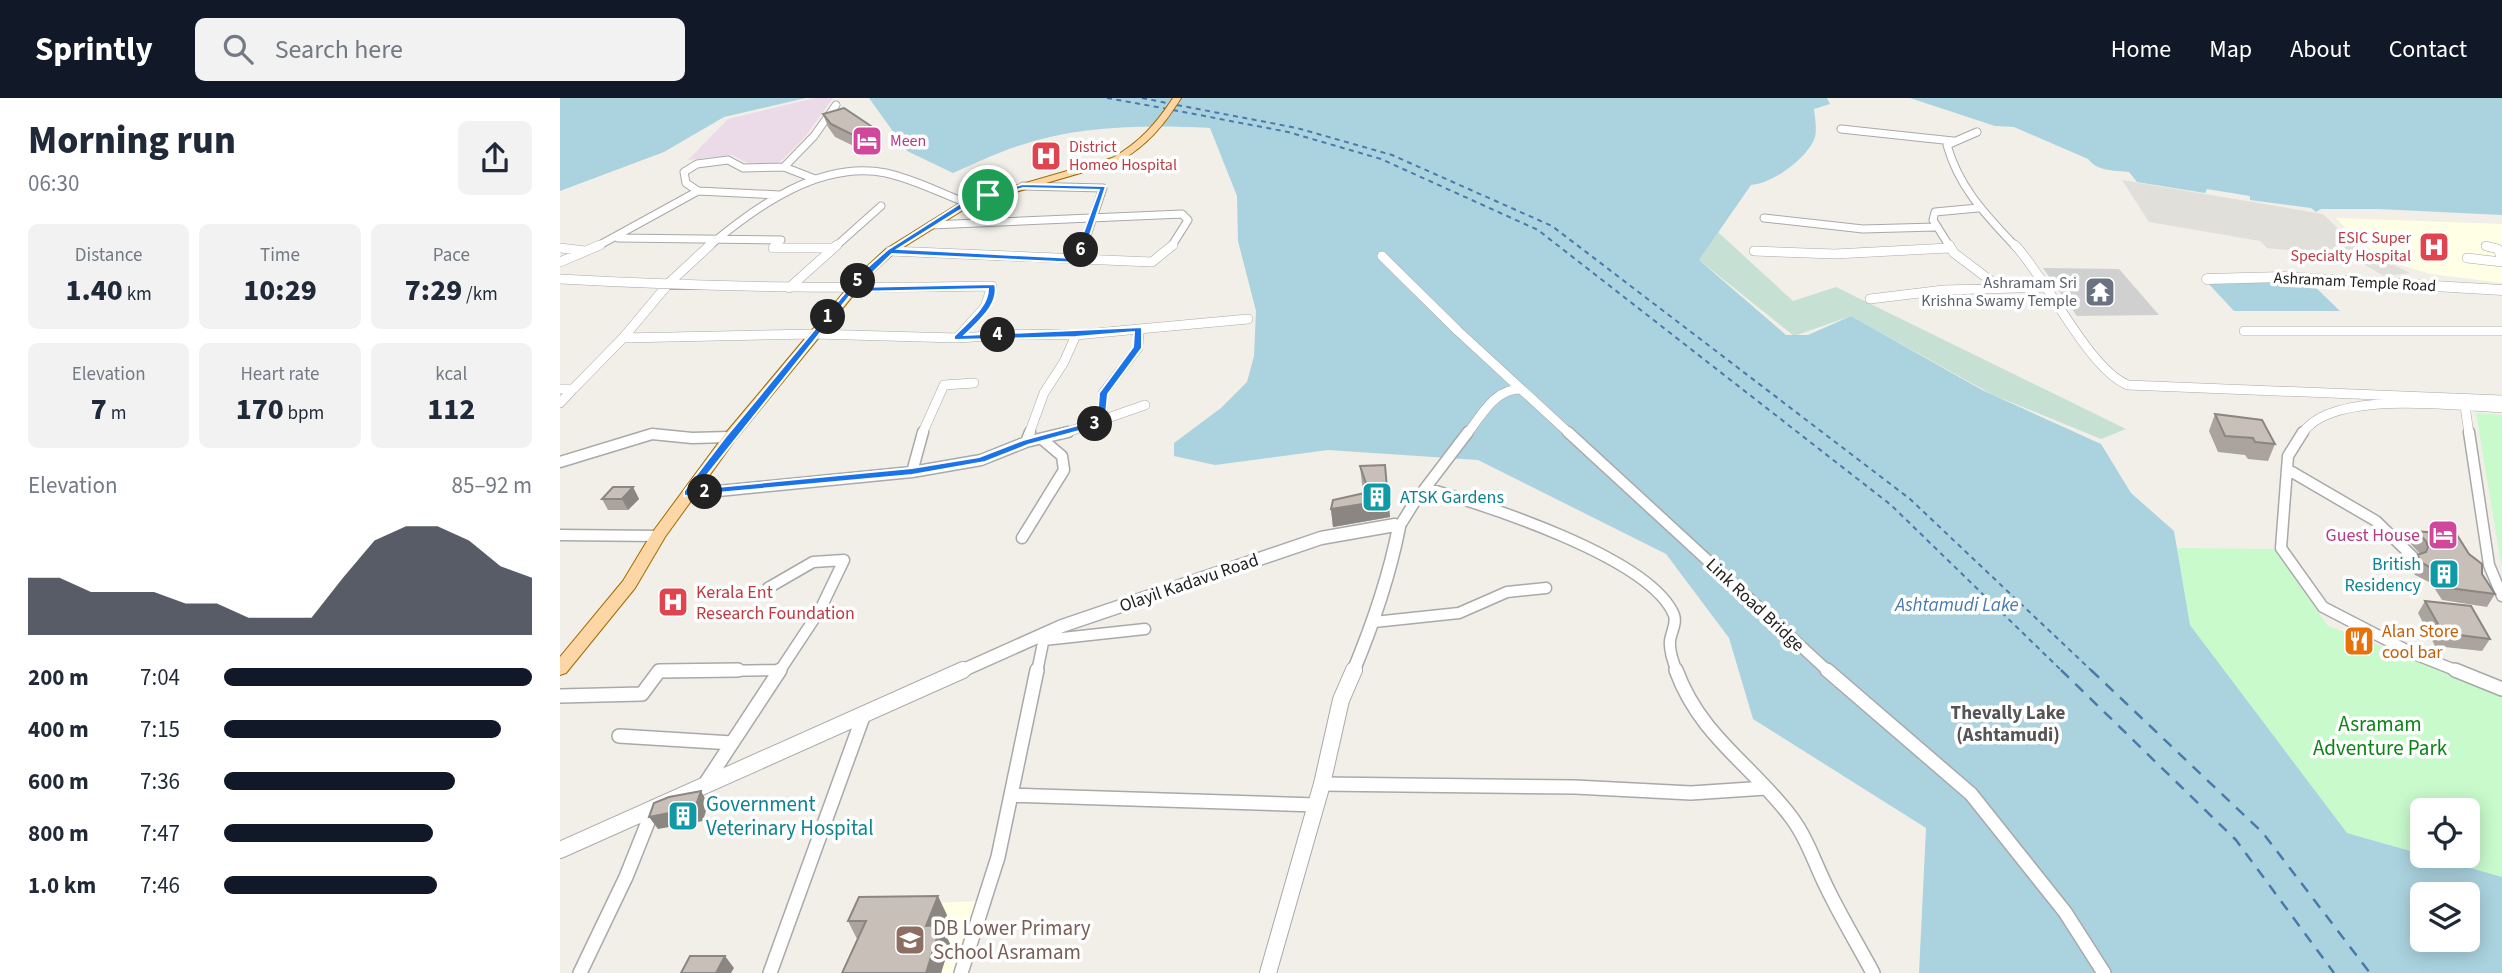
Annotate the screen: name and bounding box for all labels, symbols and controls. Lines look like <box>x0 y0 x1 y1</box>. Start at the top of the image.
search box <box>195 18 685 81</box>
text: Sprintly <box>35 26 153 73</box>
icon: search <box>219 30 257 68</box>
text: Search here <box>275 31 403 68</box>
text: Home <box>2111 32 2171 67</box>
text: Map <box>2209 32 2252 67</box>
text: About <box>2290 32 2351 67</box>
text: Contact <box>2389 32 2467 67</box>
text: Morning run <box>28 114 236 168</box>
button: share <box>458 121 532 195</box>
hotel icon: Meen <box>850 124 884 158</box>
place label: Meen <box>890 130 926 152</box>
place label: District Homeo Hospital <box>1069 136 1177 176</box>
hospital icon: District Homeo Hospital <box>1029 139 1063 173</box>
pin <box>958 165 1018 225</box>
text: 06:30 <box>28 167 79 200</box>
icon: arrive <box>969 176 1007 214</box>
place label: ESIC Super Specialty Hospital <box>2290 227 2411 267</box>
hospital icon: ESIC Super Specialty Hospital <box>2417 230 2451 264</box>
pin: 6 <box>1064 232 1098 268</box>
text: 6 <box>1075 236 1086 263</box>
text: Distance <box>75 242 142 269</box>
text: Time <box>260 242 300 269</box>
text: Pace <box>433 242 470 269</box>
pin: 5 <box>840 264 876 298</box>
text: 5 <box>852 267 863 294</box>
street label: Ashramam Temple Road <box>2273 267 2437 297</box>
text: 1.40 <box>65 269 123 312</box>
text: 10:29 <box>243 269 317 312</box>
text: 7:29 <box>405 269 462 312</box>
place label: Ashramam Sri Krishna Swamy Temple <box>1921 272 2077 312</box>
temple icon: Ashramam Sri Krishna Swamy Temple <box>2083 275 2117 309</box>
text: km <box>123 281 152 308</box>
text: /km <box>462 281 498 308</box>
pin: 1 <box>810 300 846 334</box>
text: 1 <box>822 303 833 330</box>
pin: 4 <box>980 317 1016 352</box>
text: 4 <box>992 321 1003 348</box>
text: Elevation <box>72 361 146 388</box>
text: Heart rate <box>240 361 319 388</box>
text: kcal <box>435 361 467 388</box>
text: 7 <box>91 388 107 431</box>
text: 170 <box>236 388 284 431</box>
text: 112 <box>427 388 475 431</box>
text: m <box>107 400 126 427</box>
text: bpm <box>284 400 324 427</box>
pin: 3 <box>1078 406 1112 442</box>
text: 3 <box>1089 410 1100 437</box>
text: Elevation <box>28 469 118 502</box>
text: 85–92 m <box>452 469 532 502</box>
pin: 2 <box>688 474 722 510</box>
text: 2 <box>699 478 710 505</box>
building icon: ATSK Gardens <box>1360 480 1394 514</box>
place label: ATSK Gardens <box>1400 485 1504 510</box>
hotel icon: Guest House <box>2426 518 2460 552</box>
place label: Guest House <box>2326 523 2420 548</box>
street label: Olayil Kadavu Road <box>1116 547 1262 619</box>
place label: British Residency <box>2345 552 2422 598</box>
street label: Link Road Bridge <box>1700 553 1810 657</box>
building icon: British Residency <box>2427 557 2461 591</box>
place label: Kerala Ent Research Foundation <box>696 580 855 626</box>
hospital icon: Kerala Ent Research Foundation <box>656 585 690 619</box>
water label: Ashtamudi Lake <box>1894 592 2019 619</box>
place label: Alan Store cool bar <box>2382 619 2459 665</box>
restaurant icon: Alan Store cool bar <box>2342 624 2376 658</box>
text: 200 m <box>28 661 89 694</box>
text: 7:04 <box>140 661 180 694</box>
district label: Thevally Lake (Ashtamudi) <box>1951 700 2066 749</box>
park label: Asramam Adventure Park <box>2313 709 2448 763</box>
text: 400 m <box>28 713 89 746</box>
text: 7:15 <box>140 713 180 746</box>
text: 600 m <box>28 765 89 798</box>
text: 7:36 <box>140 765 180 798</box>
place label: Government Veterinary Hospital <box>706 789 874 843</box>
map controls <box>2410 798 2480 952</box>
button: locate <box>2410 798 2480 868</box>
building icon: Government Veterinary Hospital <box>666 799 700 833</box>
text: 800 m <box>28 817 89 850</box>
text: 7:47 <box>140 817 180 850</box>
text: 1.0 km <box>28 869 96 902</box>
text: 7:46 <box>140 869 180 902</box>
button: layers <box>2410 882 2480 952</box>
place label: DB Lower Primary School Asramam <box>933 913 1091 967</box>
school or university icon: DB Lower Primary School Asramam <box>893 923 927 957</box>

